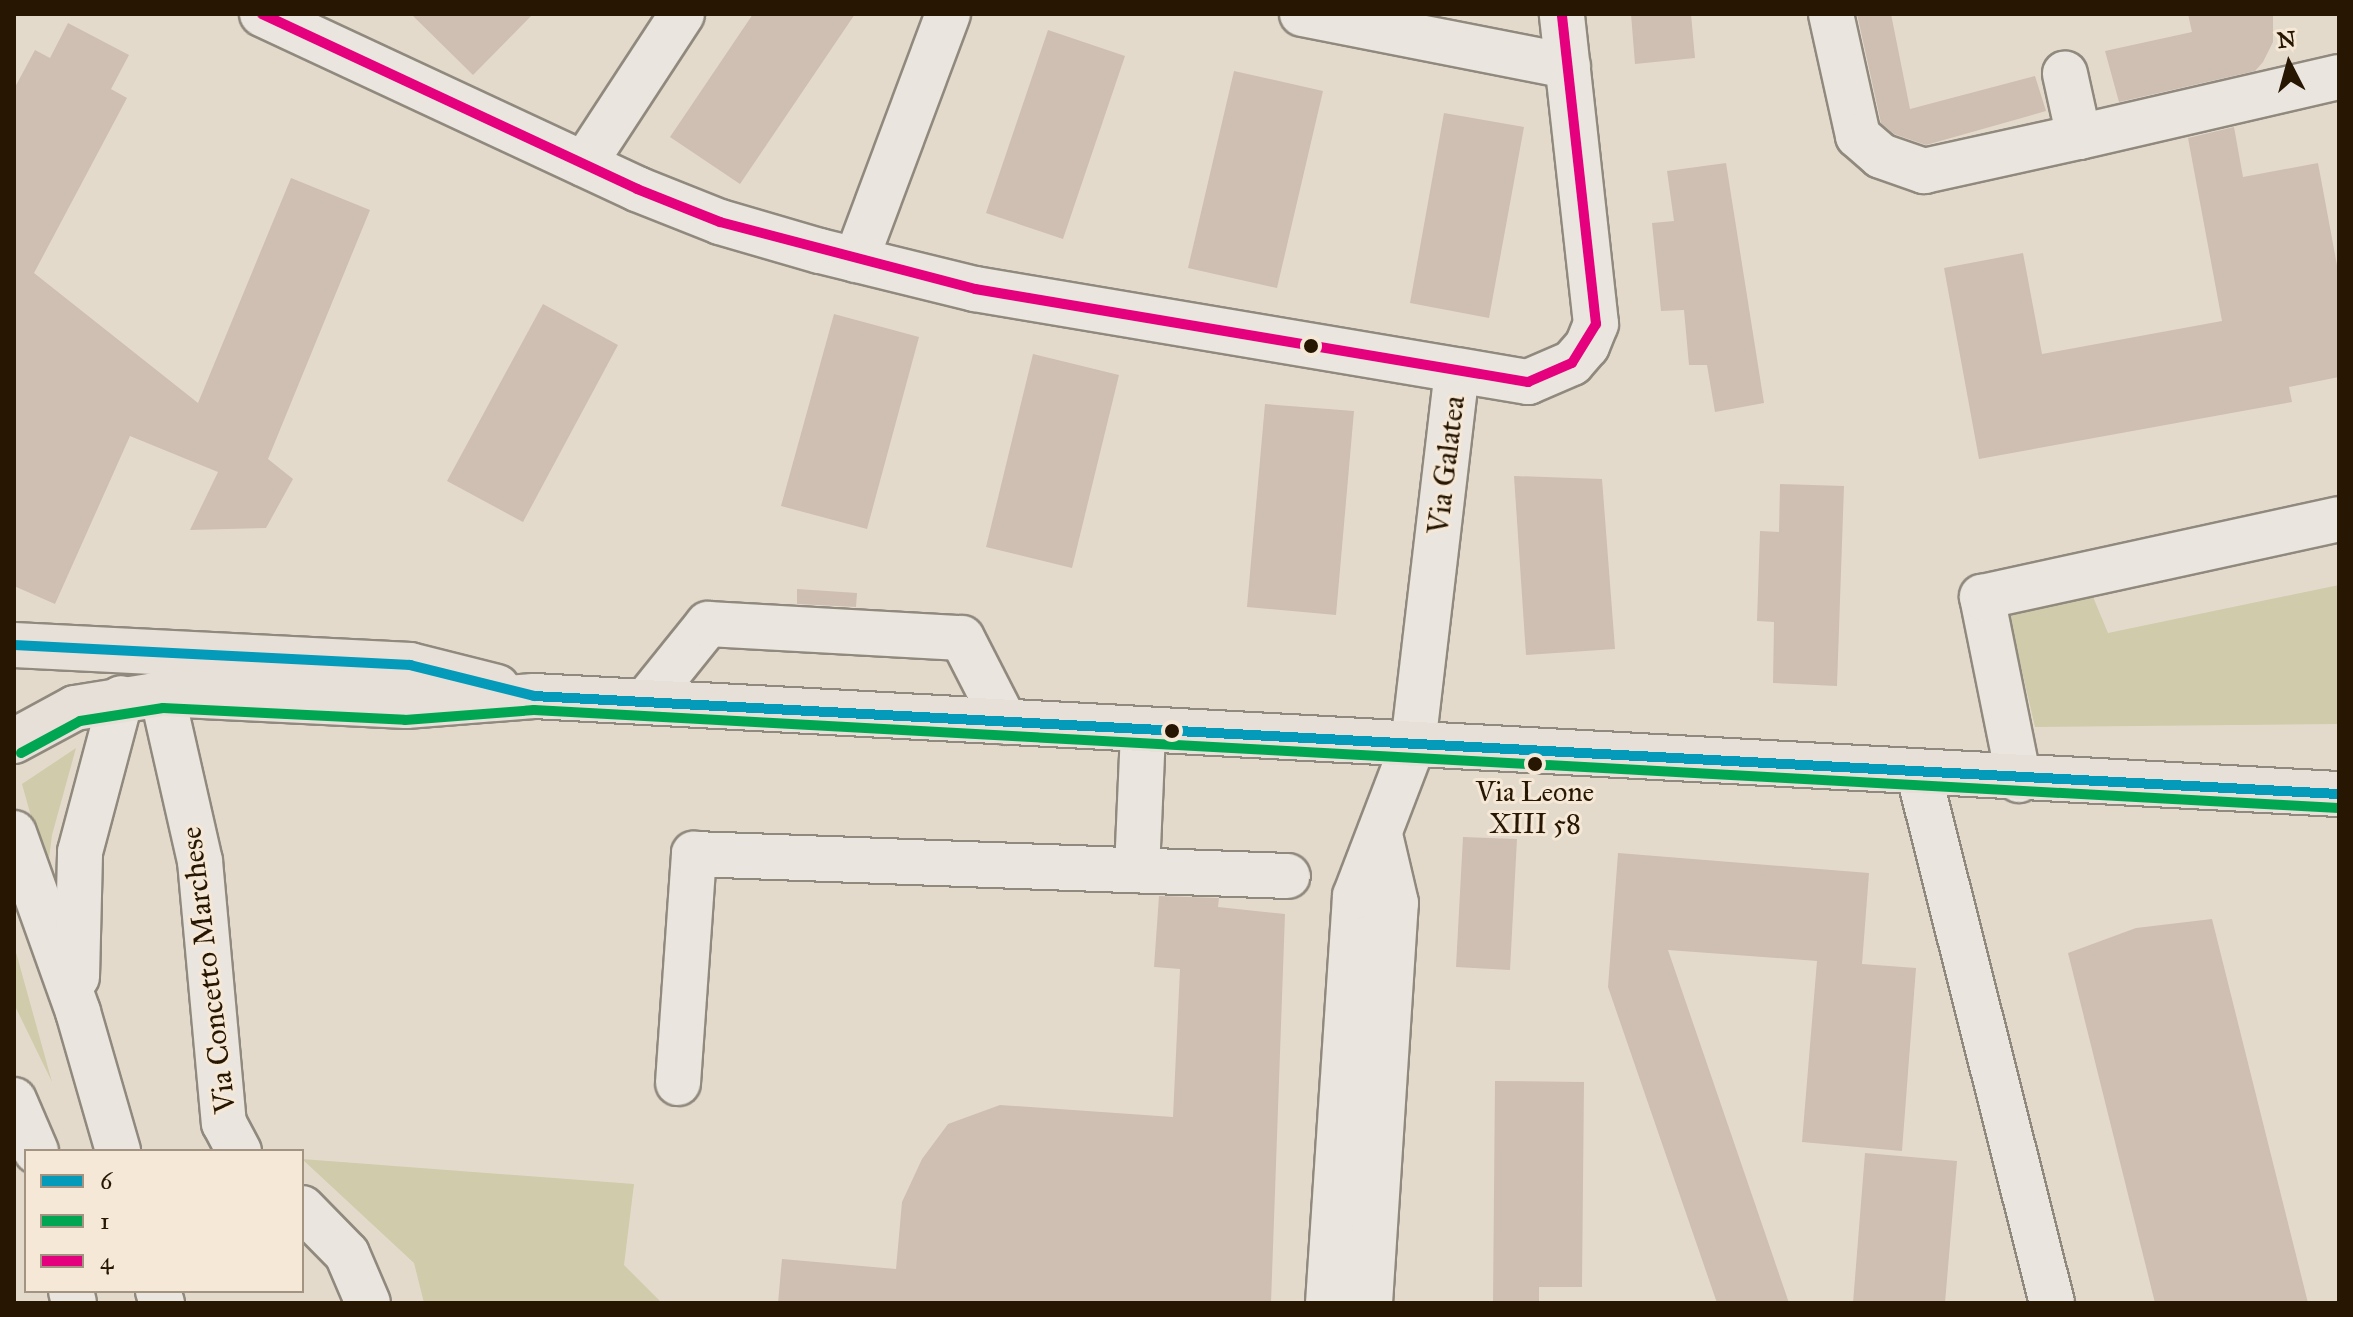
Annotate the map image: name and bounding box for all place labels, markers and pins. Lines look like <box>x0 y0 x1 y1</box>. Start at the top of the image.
unlabelled marker <box>1303 338 1319 354</box>
unlabelled marker <box>1164 723 1180 739</box>
marker: Via Leone XIII 58 <box>1527 756 1543 772</box>
place label: Via Leone XIII 58 <box>1476 775 1594 841</box>

